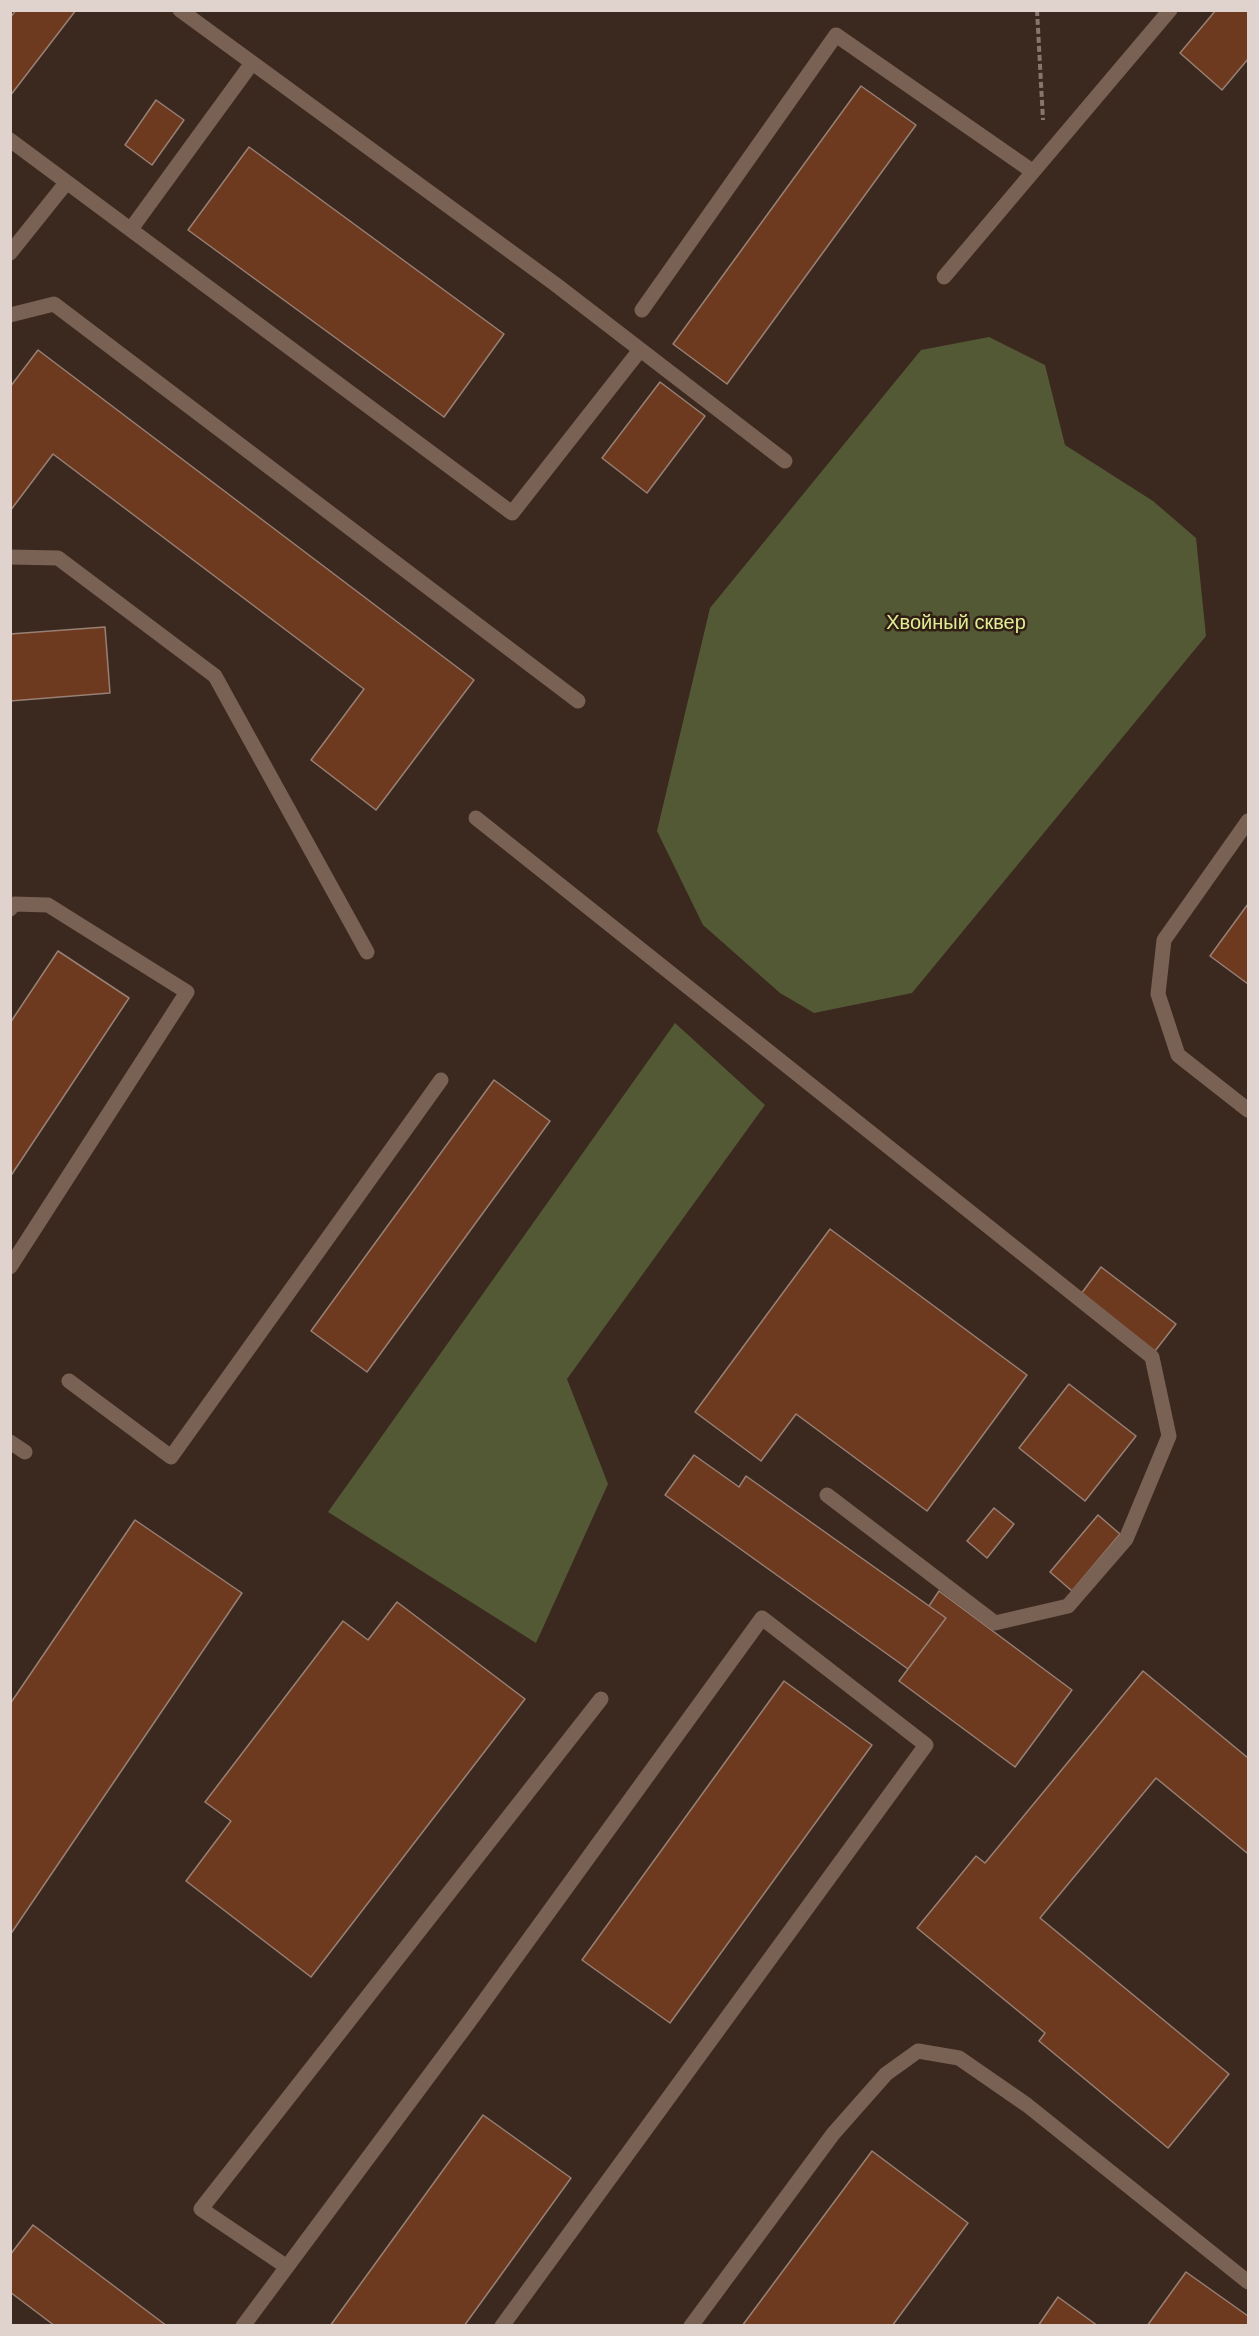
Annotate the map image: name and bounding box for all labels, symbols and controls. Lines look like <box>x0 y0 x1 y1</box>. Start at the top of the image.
park label: Хвойный сквер <box>886 611 1026 635</box>

